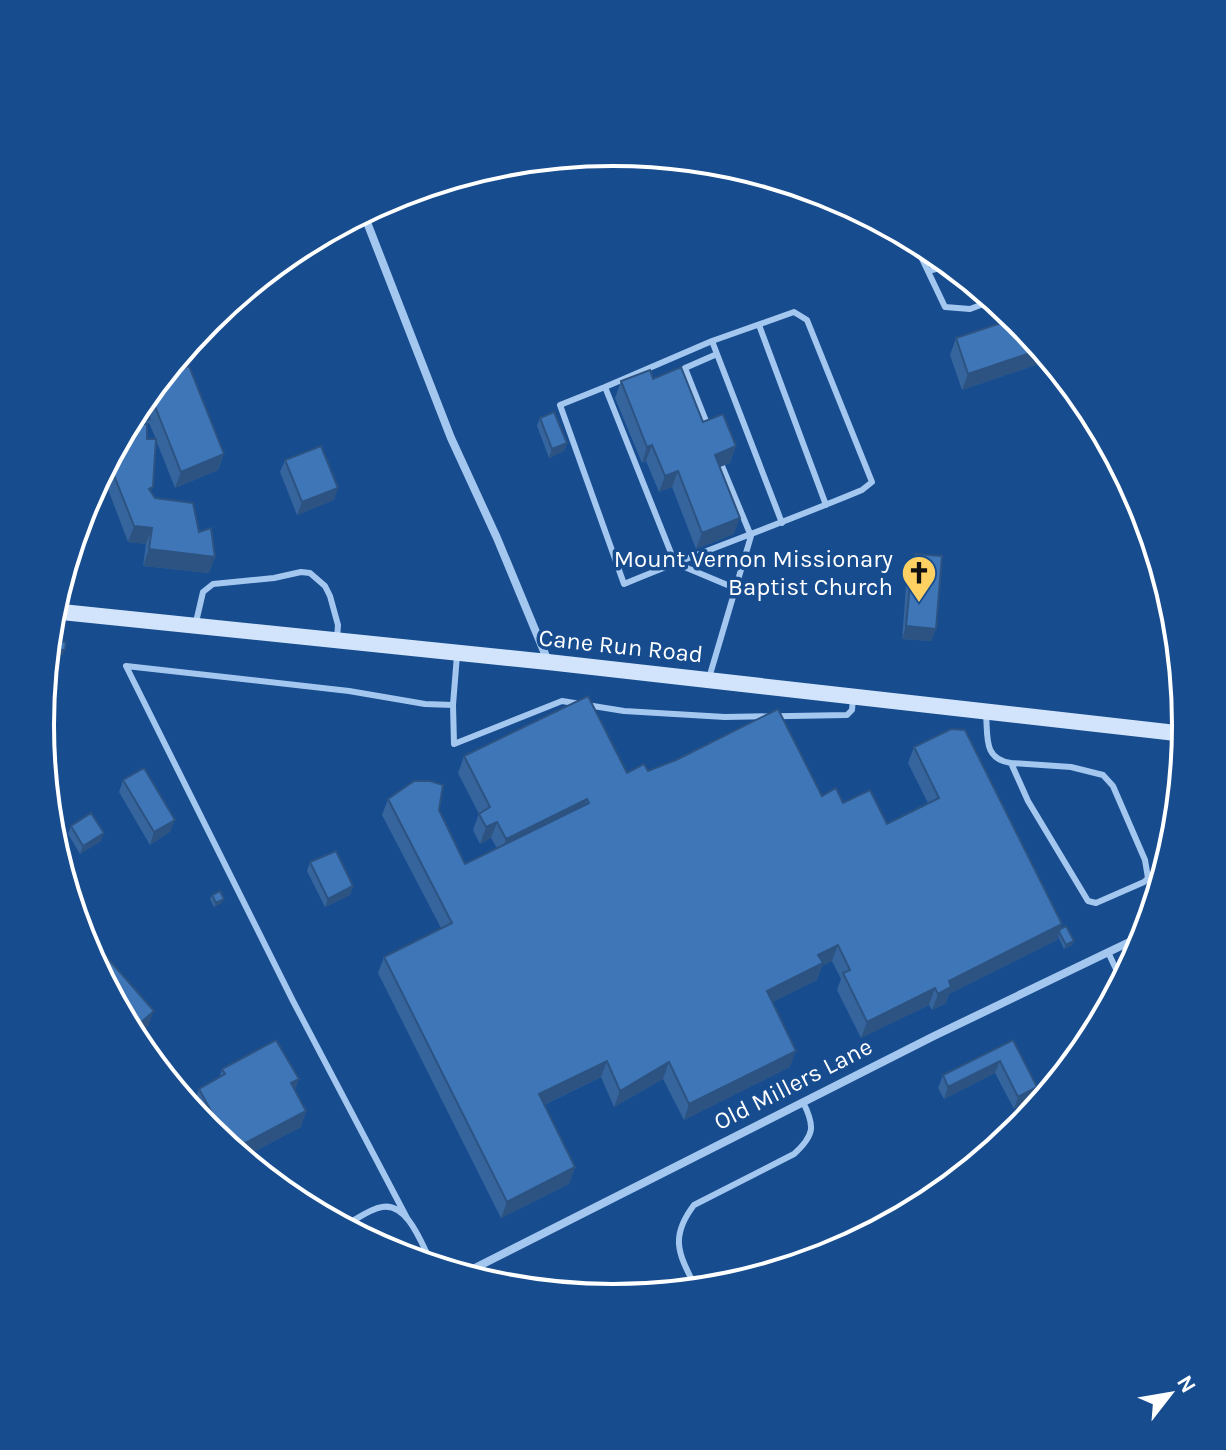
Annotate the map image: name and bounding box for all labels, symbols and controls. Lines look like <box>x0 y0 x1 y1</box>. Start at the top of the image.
place label: Mount Vernon Missionary Baptist Church <box>614 545 893 601</box>
church icon: Mount Vernon Missionary Baptist Church <box>900 554 938 604</box>
street label: Cane Run Road <box>537 623 705 669</box>
street label: Old Millers Lane <box>709 1032 877 1136</box>
north arrow <box>1130 1354 1210 1434</box>
text: N <box>1171 1371 1201 1398</box>

